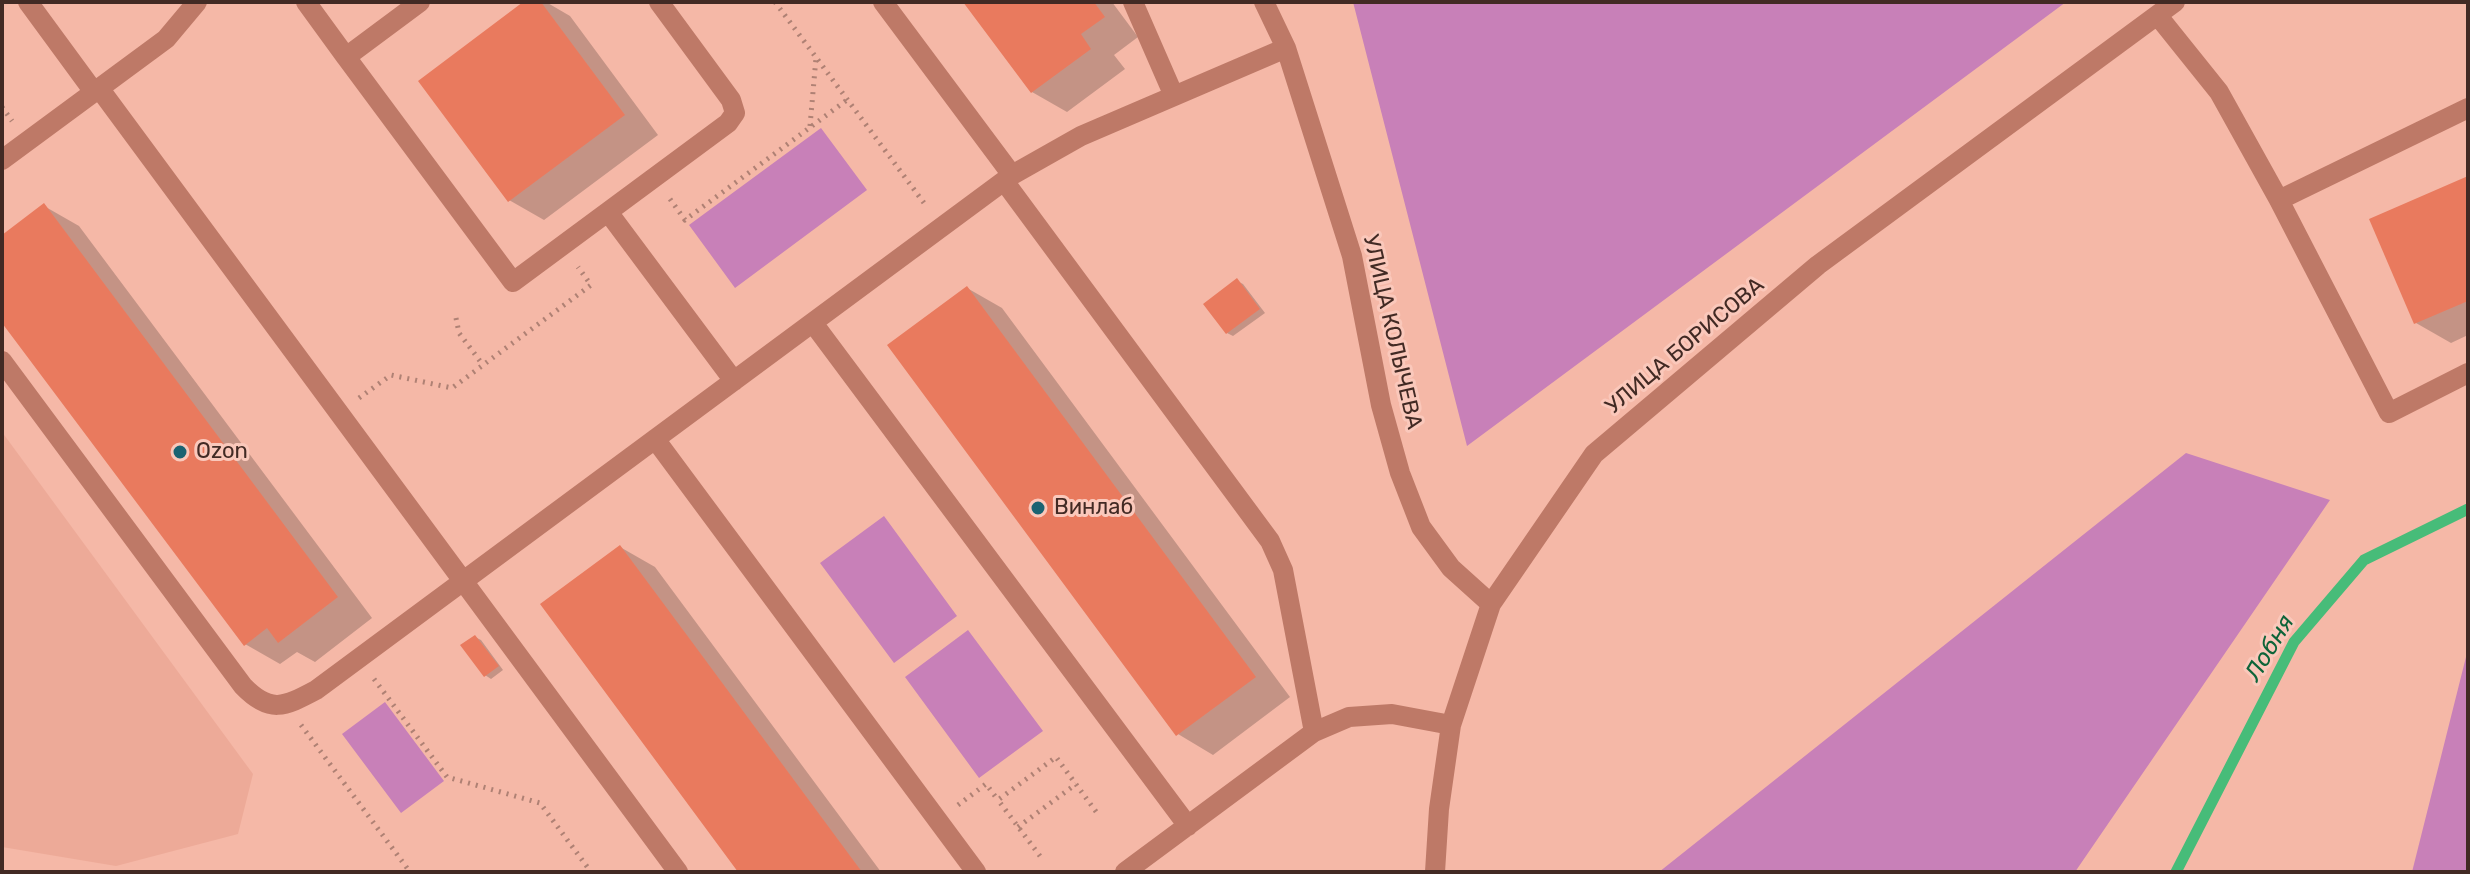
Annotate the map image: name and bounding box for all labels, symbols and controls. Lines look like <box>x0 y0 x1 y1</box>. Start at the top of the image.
street label: УЛИЦА КОЛЫЧЕВА <box>1357 232 1427 432</box>
street label: УЛИЦА БОРИСОВА <box>1600 272 1770 420</box>
place label: Ozon <box>196 439 248 465</box>
marker: Ozon <box>171 443 189 461</box>
place label: Винлаб <box>1054 495 1133 521</box>
marker: Винлаб <box>1029 499 1047 517</box>
water label: Лобня <box>2239 610 2301 686</box>

